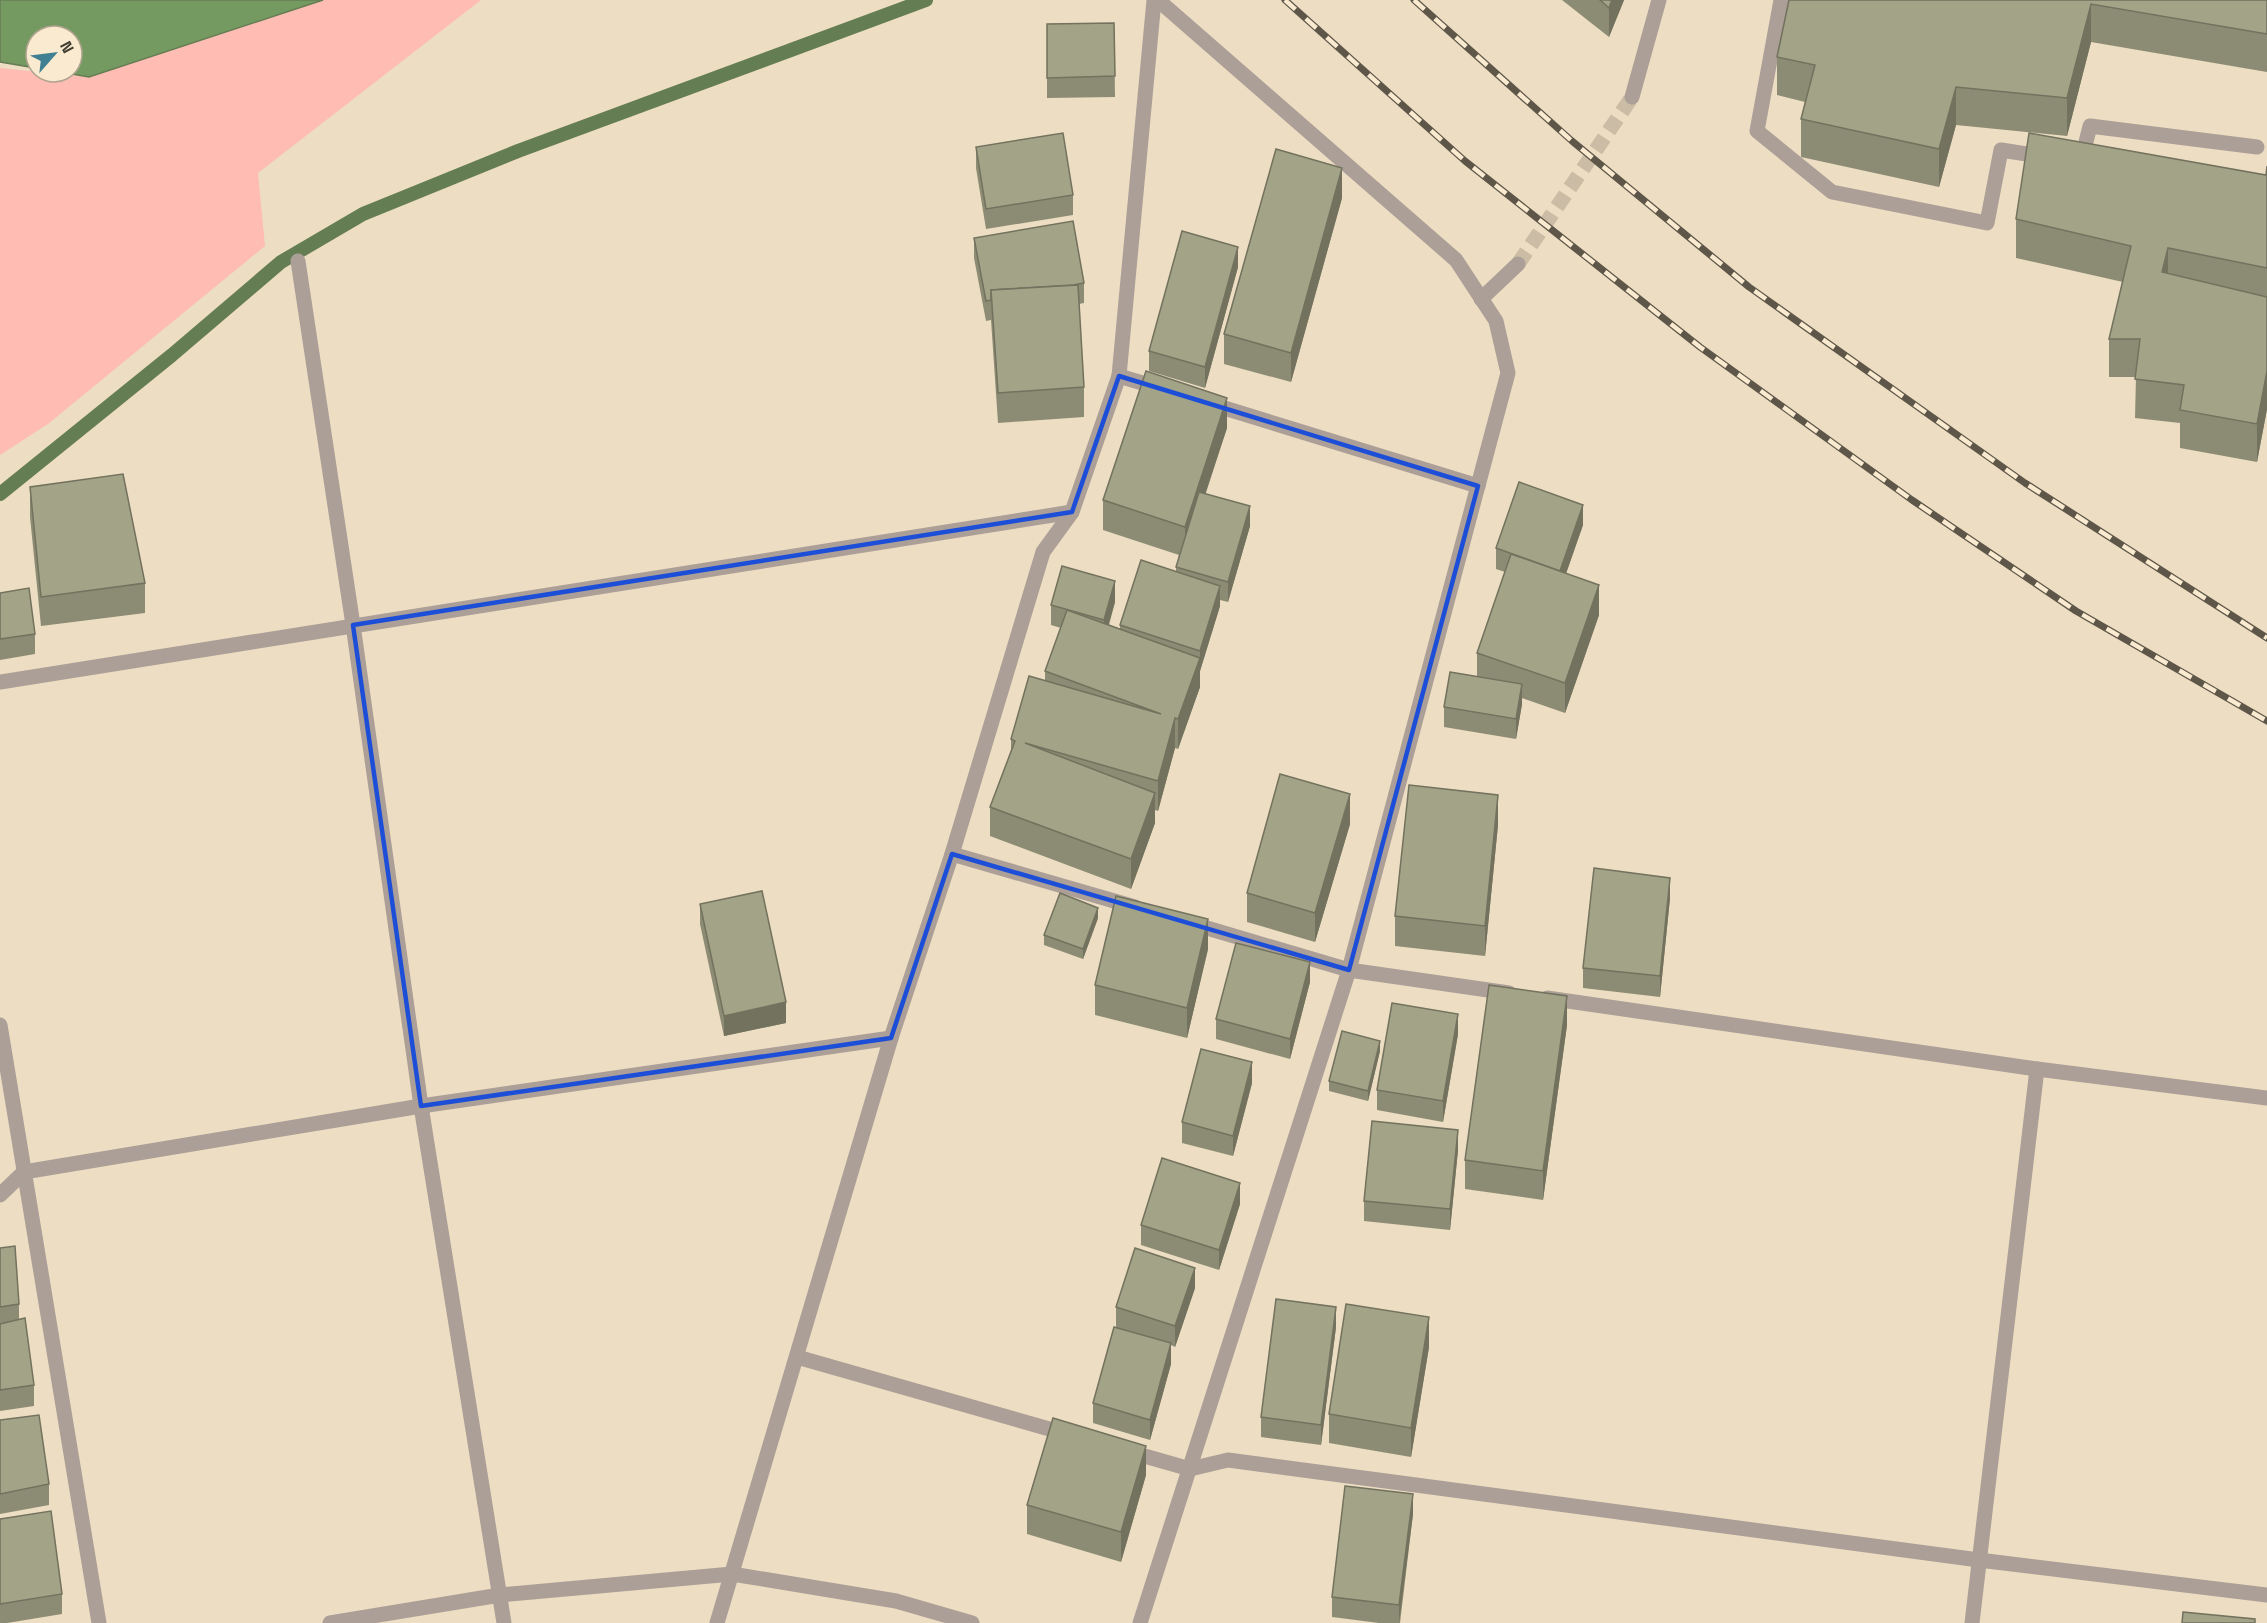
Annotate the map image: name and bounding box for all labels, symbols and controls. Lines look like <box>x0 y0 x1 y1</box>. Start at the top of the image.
north arrow <box>24 24 84 84</box>
text: N <box>55 38 79 57</box>

